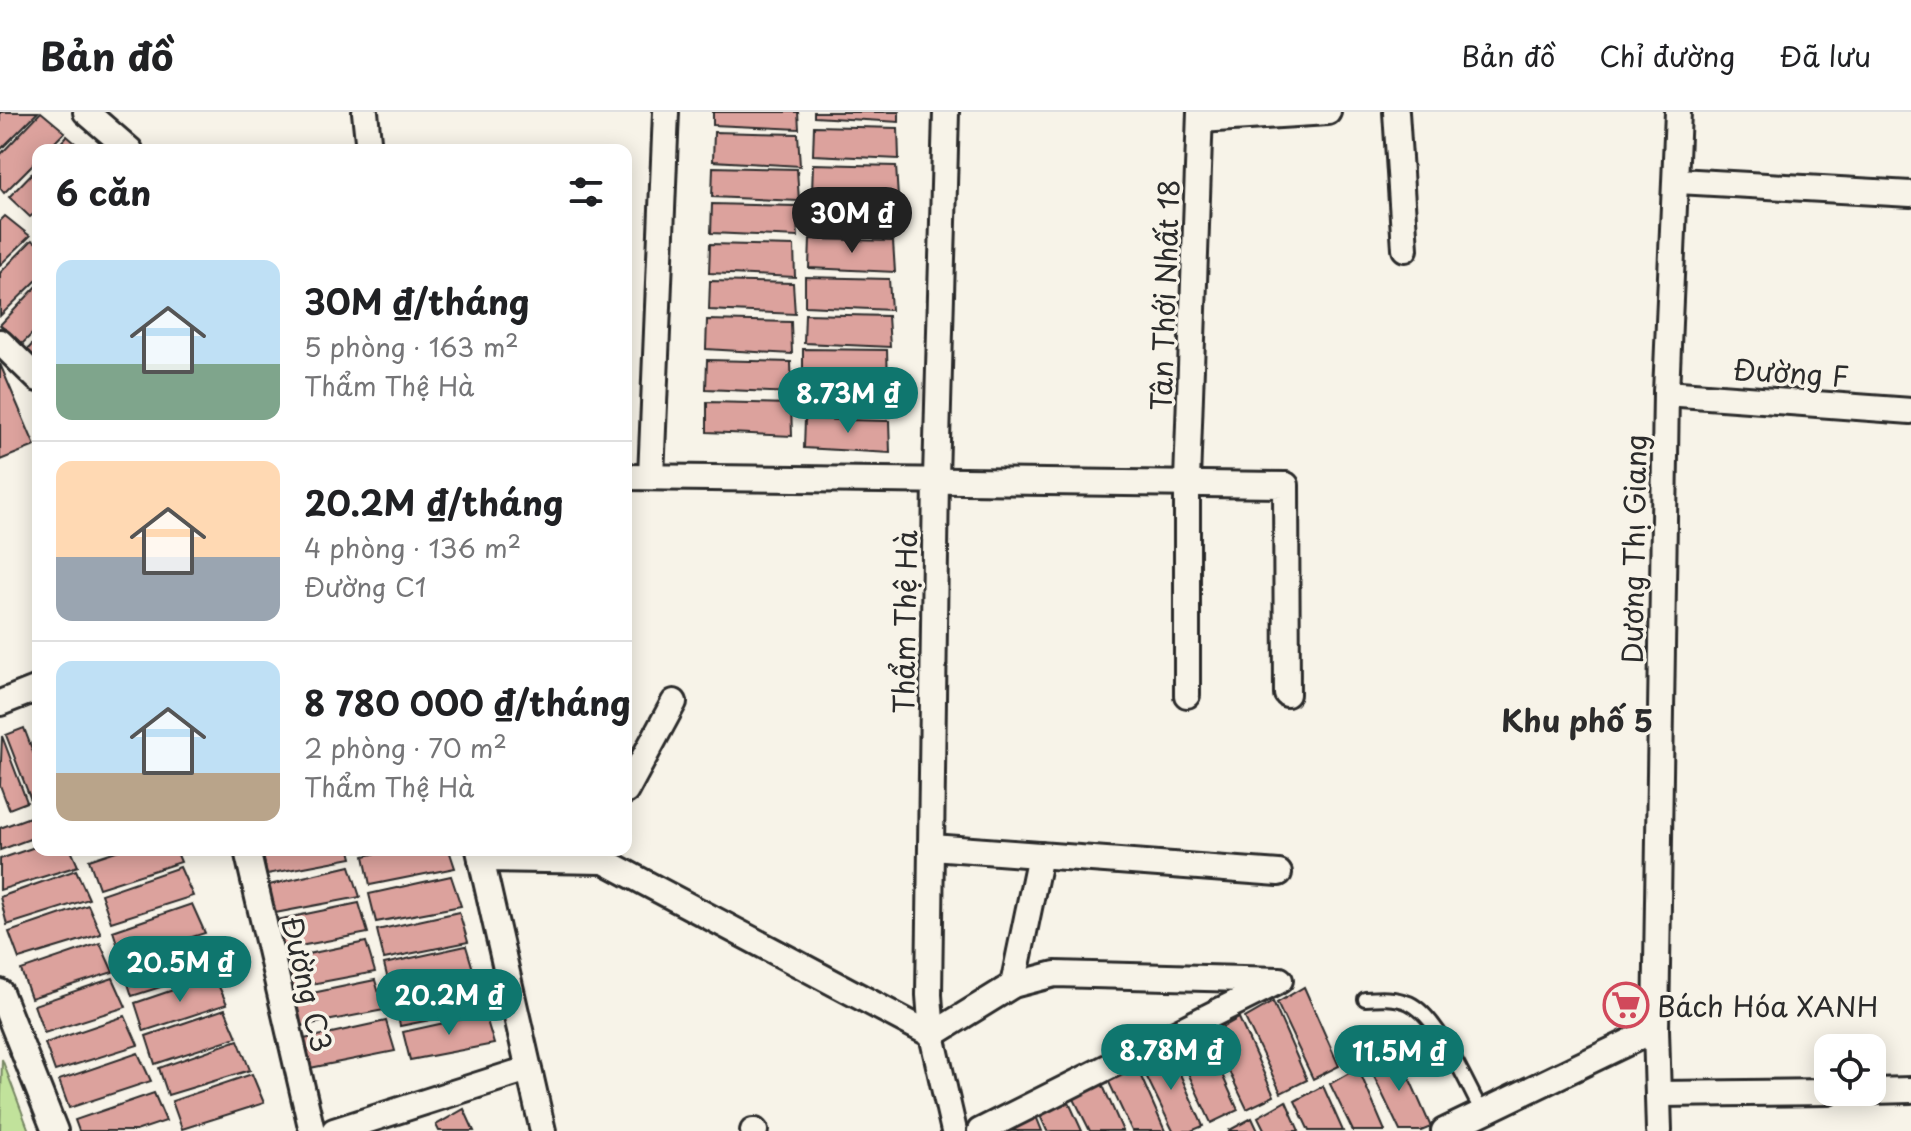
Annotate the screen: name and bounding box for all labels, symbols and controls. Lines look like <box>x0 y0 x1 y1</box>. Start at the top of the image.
text: Bản đồ <box>40 27 173 84</box>
text: Bản đồ <box>1461 34 1555 77</box>
text: Chỉ đường <box>1599 34 1735 77</box>
text: Đã lưu <box>1779 34 1871 77</box>
text: 6 căn <box>56 166 151 218</box>
icon: filters <box>564 170 608 214</box>
street label: Tân Thới Nhất 18 <box>1138 179 1190 411</box>
pin: 30M ₫ <box>796 187 908 255</box>
text: 30M ₫ <box>810 193 894 232</box>
text: 30M ₫/tháng <box>304 275 530 327</box>
icon: home <box>120 292 216 388</box>
text: 5 phòng · 163 m² <box>304 327 519 366</box>
street label: Đường F <box>1732 347 1850 397</box>
text: Thẩm Thệ Hà <box>304 366 474 405</box>
pin: 8.73M ₫ <box>774 367 922 435</box>
text: 8.73M ₫ <box>796 373 900 412</box>
street label: Dương Thị Giang <box>1610 434 1656 664</box>
text: 20.2M ₫/tháng <box>304 476 563 528</box>
icon: home <box>120 493 216 589</box>
text: 4 phòng · 136 m² <box>304 528 521 567</box>
street label: Thẩm Thệ Hà <box>881 530 927 714</box>
text: Đường C1 <box>304 567 426 606</box>
text: 8 780 000 ₫/tháng <box>304 676 631 728</box>
icon: home <box>120 693 216 789</box>
district label: Khu phố 5 <box>1501 697 1653 742</box>
text: 2 phòng · 70 m² <box>304 728 507 767</box>
text: Thẩm Thệ Hà <box>304 767 474 806</box>
street label: Đường C3 <box>272 912 344 1056</box>
pin: 20.5M ₫ <box>106 936 254 1004</box>
text: 20.5M ₫ <box>126 942 234 981</box>
pin: 20.2M ₫ <box>375 969 523 1037</box>
text: 20.2M ₫ <box>394 975 504 1014</box>
supermarket icon: Bách Hóa XANH <box>1602 981 1650 1029</box>
place label: Bách Hóa XANH <box>1657 984 1878 1027</box>
pin: 8.78M ₫ <box>1097 1024 1245 1092</box>
pin: 11.5M ₫ <box>1325 1025 1473 1093</box>
text: 8.78M ₫ <box>1119 1030 1223 1069</box>
text: 11.5M ₫ <box>1352 1031 1446 1070</box>
map controls <box>1814 1034 1886 1106</box>
button: locate <box>1814 1034 1886 1106</box>

